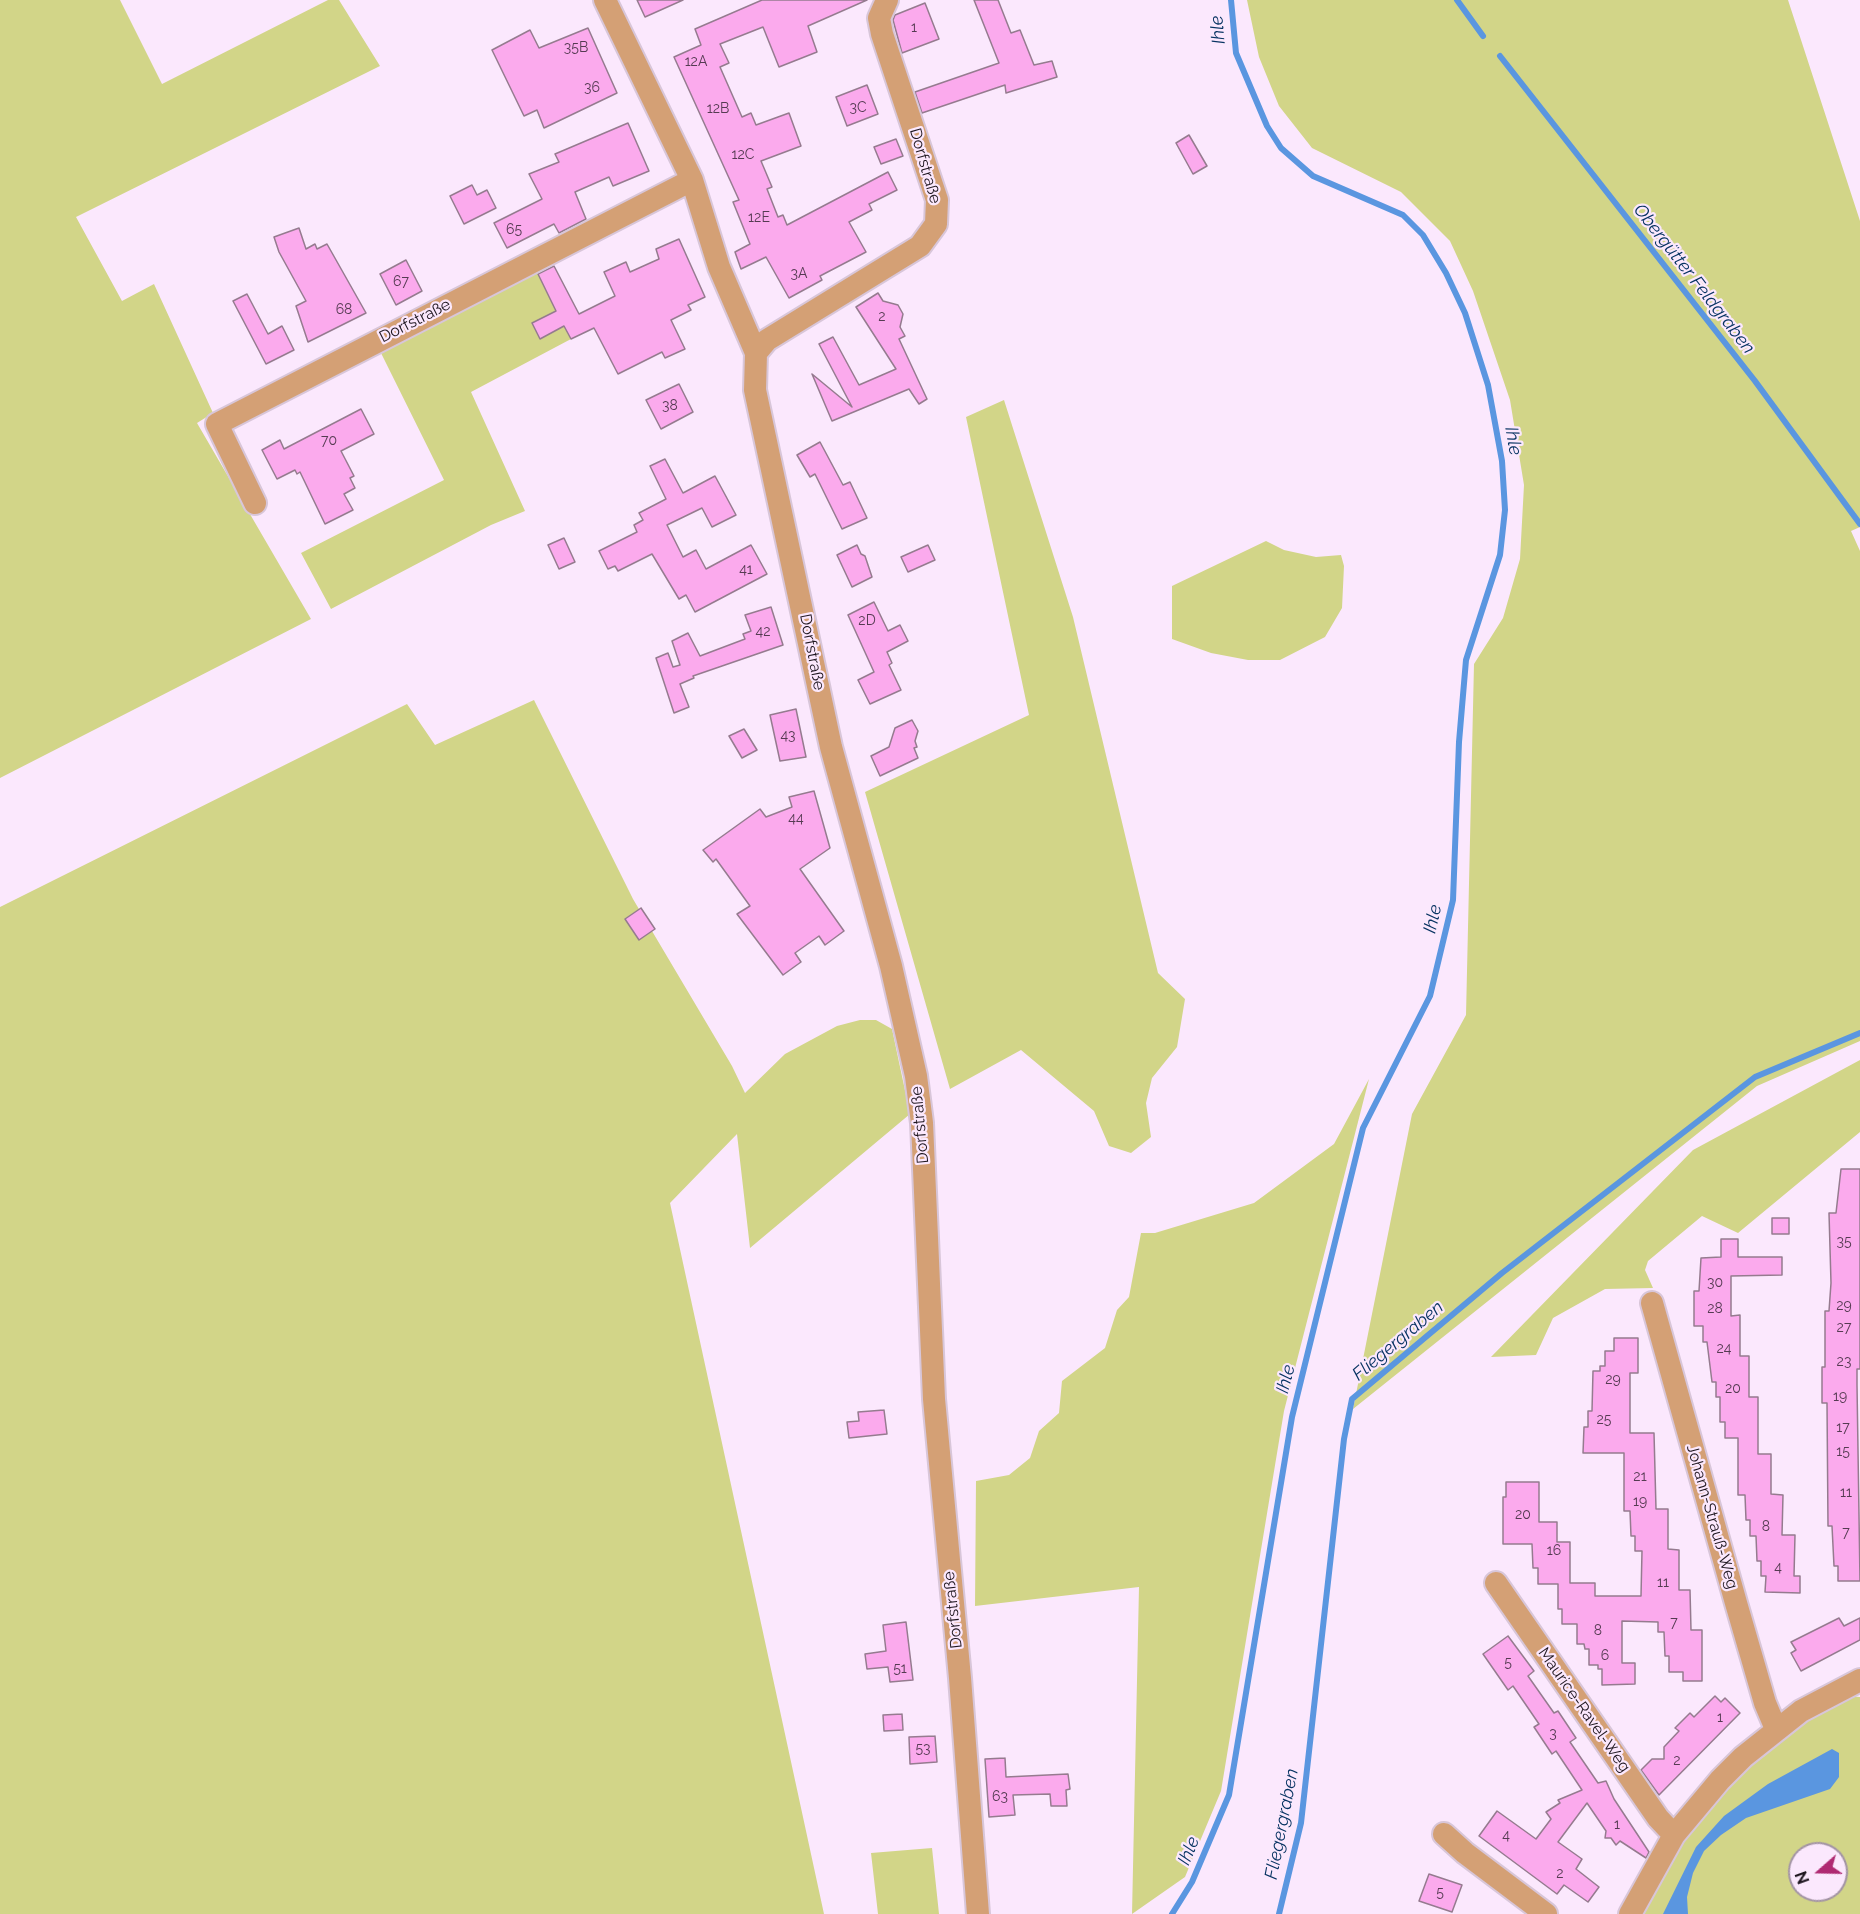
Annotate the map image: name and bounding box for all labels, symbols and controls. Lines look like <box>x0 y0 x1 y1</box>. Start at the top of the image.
water label: Ihle <box>1206 15 1230 45</box>
house number: 1 <box>911 20 917 36</box>
house number: 35B <box>564 40 588 56</box>
house number: 12A <box>685 54 707 70</box>
house number: 36 <box>584 80 600 96</box>
house number: 3C <box>849 100 867 116</box>
house number: 12B <box>707 101 729 117</box>
street label: Dorfstraße <box>905 126 945 206</box>
house number: 12C <box>732 147 754 163</box>
water label: Obergütter Feldgraben <box>1629 200 1759 358</box>
house number: 12E <box>748 210 770 226</box>
house number: 65 <box>506 222 522 238</box>
house number: 3A <box>791 266 807 282</box>
house number: 67 <box>393 274 409 290</box>
street label: Dorfstraße <box>376 295 454 347</box>
house number: 68 <box>336 302 352 318</box>
house number: 2 <box>878 309 886 325</box>
house number: 38 <box>662 398 678 414</box>
water label: Ihle <box>1500 425 1526 457</box>
house number: 70 <box>321 433 337 449</box>
house number: 41 <box>739 562 753 578</box>
street label: Dorfstraße <box>795 612 829 692</box>
house number: 2D <box>858 613 876 629</box>
house number: 42 <box>756 624 770 640</box>
house number: 43 <box>780 728 796 744</box>
house number: 44 <box>788 811 804 827</box>
water label: Ihle <box>1419 903 1447 935</box>
street label: Dorfstraße <box>907 1086 933 1164</box>
house number: 35 <box>1836 1234 1852 1250</box>
house number: 30 <box>1707 1275 1723 1291</box>
water label: Fliegergraben <box>1348 1297 1448 1385</box>
house number: 29 <box>1836 1298 1852 1314</box>
house number: 28 <box>1707 1301 1723 1317</box>
house number: 27 <box>1837 1320 1851 1336</box>
house number: 24 <box>1717 1341 1731 1357</box>
house number: 23 <box>1837 1354 1851 1370</box>
water label: Ihle <box>1272 1362 1300 1396</box>
house number: 29 <box>1605 1372 1621 1388</box>
house number: 20 <box>1725 1381 1741 1397</box>
house number: 19 <box>1833 1389 1847 1405</box>
house number: 25 <box>1597 1412 1611 1428</box>
house number: 17 <box>1836 1420 1850 1436</box>
street label: Johann-Strauß-Weg <box>1682 1443 1742 1591</box>
house number: 15 <box>1836 1444 1850 1460</box>
house number: 21 <box>1633 1469 1647 1485</box>
house number: 11 <box>1840 1485 1852 1501</box>
house number: 19 <box>1633 1494 1647 1510</box>
house number: 20 <box>1515 1507 1531 1523</box>
house number: 8 <box>1762 1519 1770 1535</box>
house number: 7 <box>1842 1525 1850 1541</box>
house number: 16 <box>1547 1543 1561 1559</box>
house number: 4 <box>1774 1560 1782 1576</box>
street label: Dorfstraße <box>939 1570 967 1650</box>
house number: 11 <box>1657 1575 1669 1591</box>
house number: 7 <box>1670 1615 1678 1631</box>
house number: 8 <box>1594 1623 1602 1639</box>
street label: Maurice-Ravel-Weg <box>1534 1644 1634 1776</box>
house number: 6 <box>1601 1648 1609 1664</box>
house number: 5 <box>1504 1655 1512 1671</box>
house number: 51 <box>893 1661 907 1677</box>
house number: 1 <box>1717 1710 1723 1726</box>
house number: 3 <box>1549 1726 1557 1742</box>
house number: 53 <box>915 1741 931 1757</box>
house number: 2 <box>1673 1753 1681 1769</box>
water label: Fliegergraben <box>1261 1767 1303 1881</box>
house number: 63 <box>992 1789 1008 1805</box>
house number: 1 <box>1614 1817 1620 1833</box>
house number: 4 <box>1502 1828 1510 1844</box>
water label: Ihle <box>1174 1834 1204 1868</box>
north arrow <box>1788 1842 1848 1902</box>
house number: 2 <box>1556 1866 1564 1882</box>
text: N <box>1791 1869 1814 1887</box>
house number: 5 <box>1436 1885 1444 1901</box>

